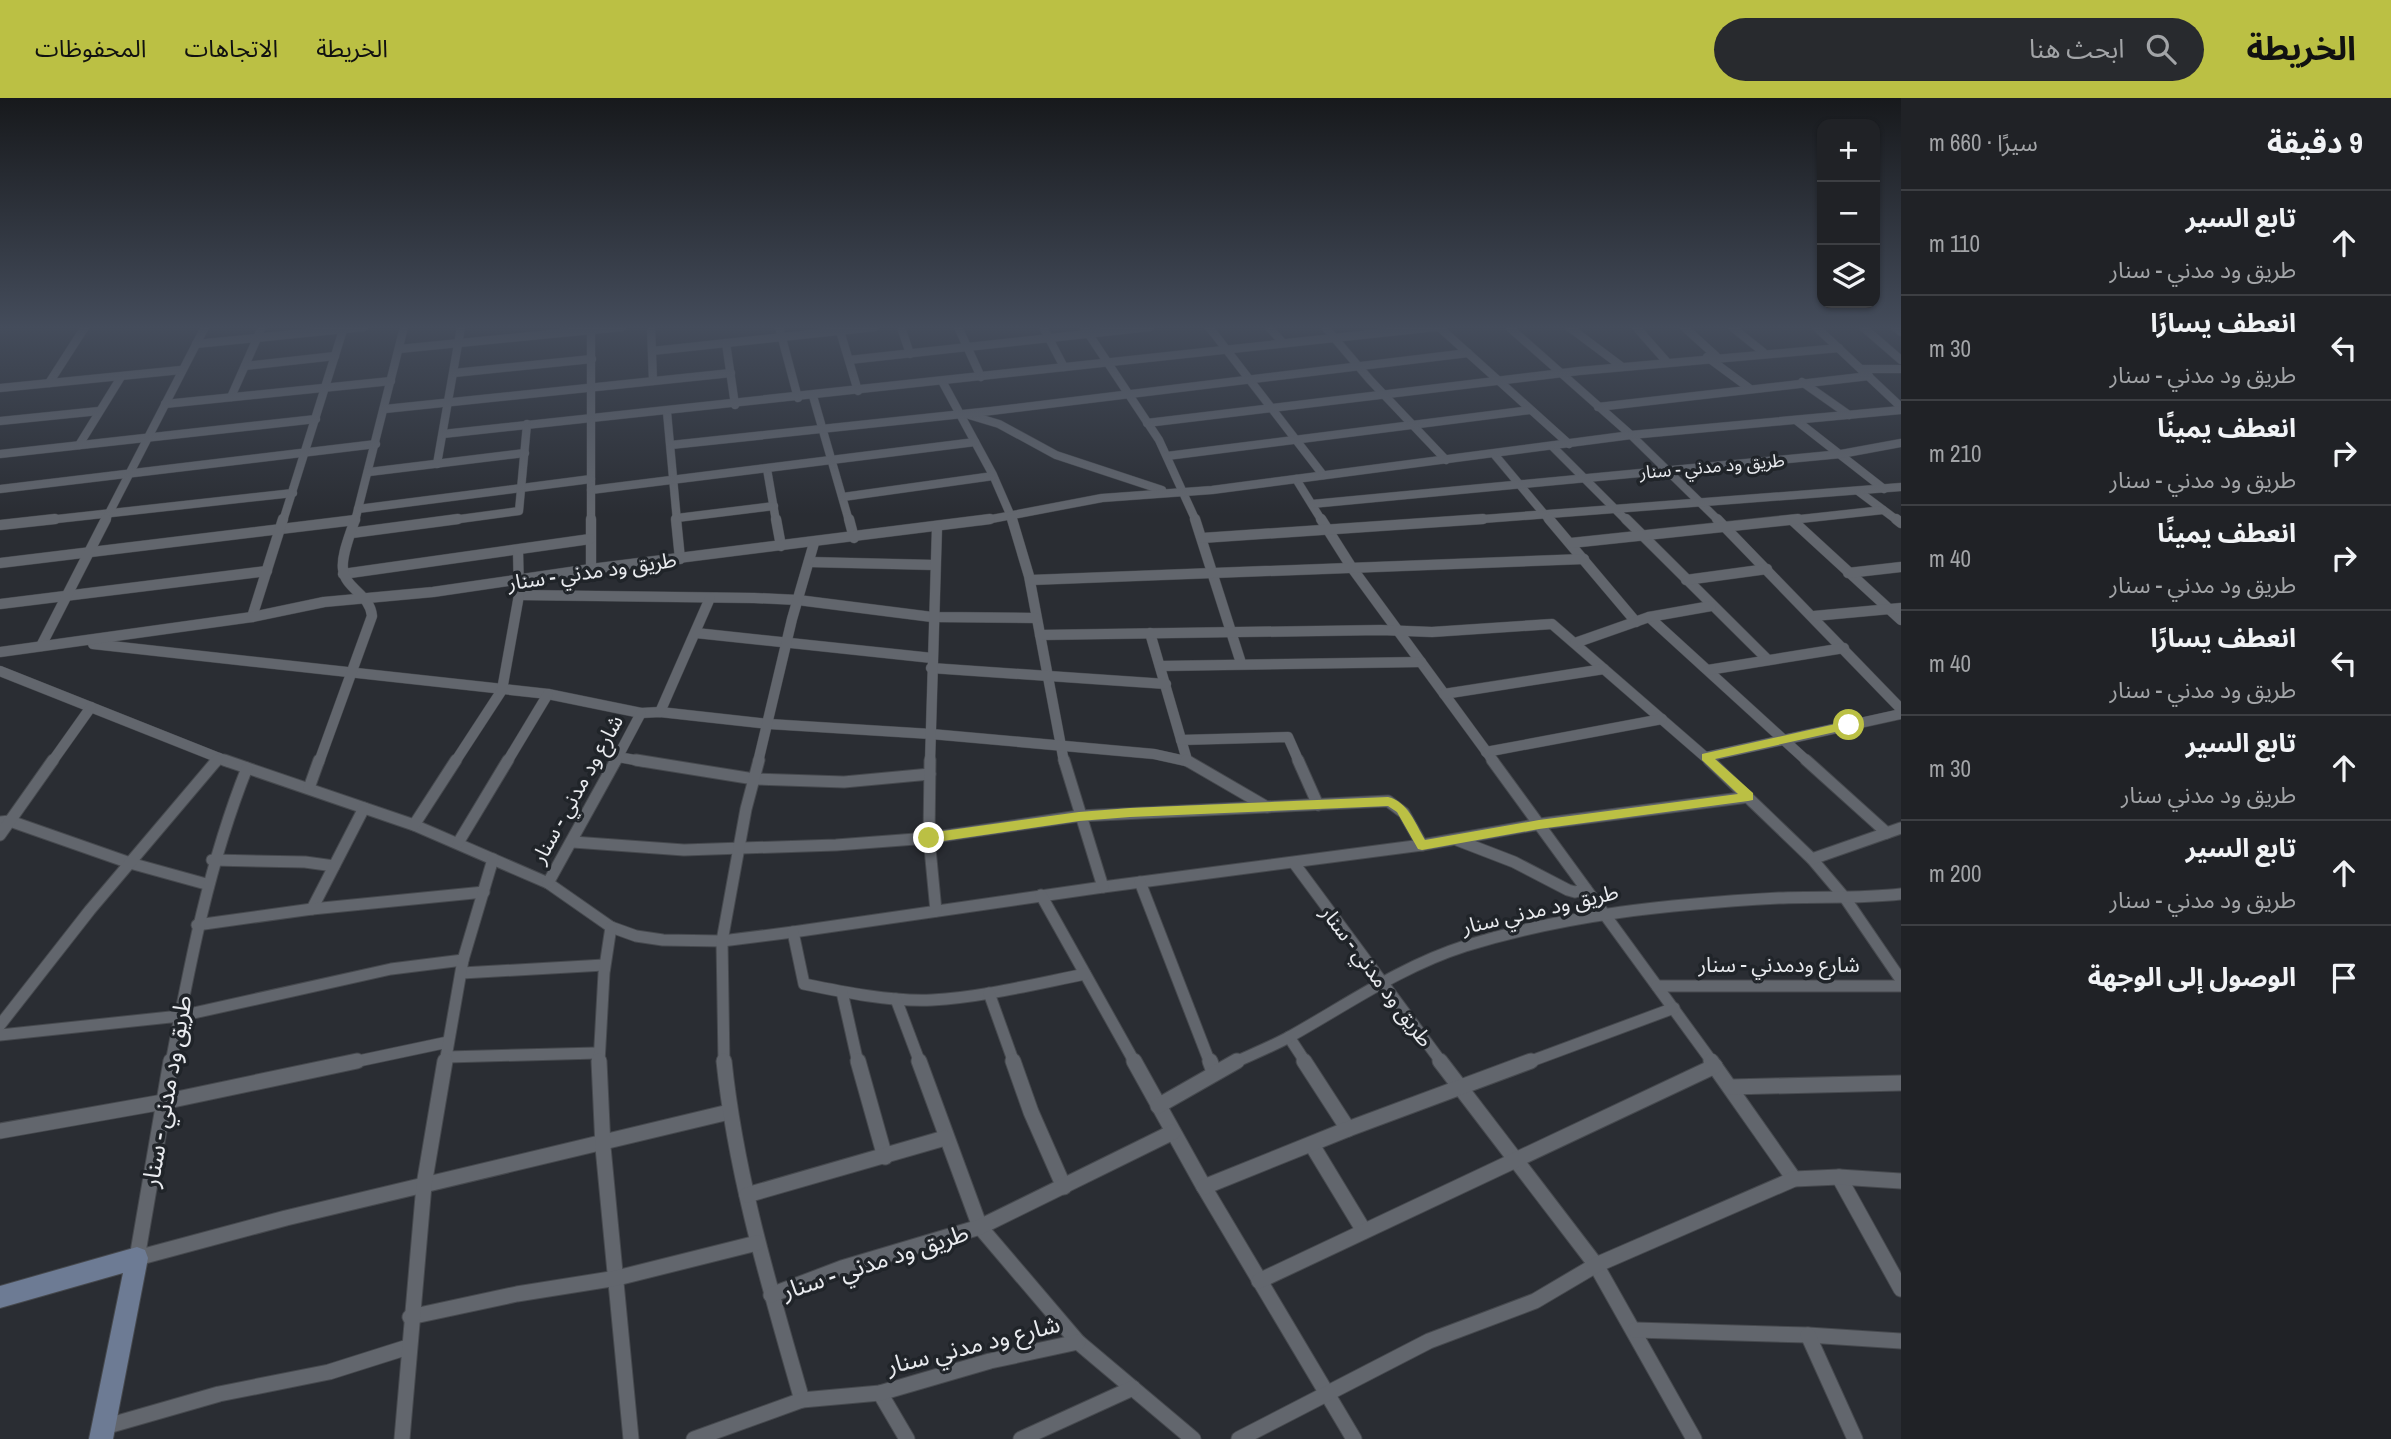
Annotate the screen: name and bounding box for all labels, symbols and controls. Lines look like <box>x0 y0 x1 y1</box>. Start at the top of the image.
search box <box>1714 18 2204 81</box>
text: الخريطة <box>2246 26 2356 70</box>
icon: search <box>2142 30 2180 68</box>
text: ابحث هنا <box>2029 31 2124 66</box>
text: المحفوظات <box>35 32 146 64</box>
text: الاتجاهات <box>184 32 278 64</box>
text: الخريطة <box>316 32 388 64</box>
map controls <box>1817 119 1880 308</box>
button: + <box>1817 119 1880 182</box>
text: 9 دقيقة <box>2267 122 2363 162</box>
text: سيرًا · 660 m <box>1929 127 2038 158</box>
button: − <box>1817 182 1880 245</box>
text: تابع السير <box>2186 200 2296 235</box>
icon: ahead <box>2325 224 2363 262</box>
text: 110 m <box>1929 228 1980 259</box>
button: layers <box>1817 245 1880 308</box>
text: طريق ود مدني - سنار <box>2110 254 2296 285</box>
text: انعطف يسارًا <box>2150 305 2296 340</box>
icon: left <box>2325 329 2363 367</box>
text: 30 m <box>1929 333 1971 364</box>
text: طريق ود مدني - سنار <box>2110 359 2296 390</box>
text: انعطف يمينًا <box>2157 410 2296 445</box>
icon: right <box>2325 434 2363 472</box>
text: 210 m <box>1929 438 1981 469</box>
street label: طريق ود مدني - سنار <box>1637 447 1786 486</box>
text: طريق ود مدني - سنار <box>2110 464 2296 495</box>
text: انعطف يمينًا <box>2157 515 2296 550</box>
icon: right <box>2325 539 2363 577</box>
text: 40 m <box>1929 543 1971 574</box>
street label: طريق ود مدني - سنار <box>505 545 679 599</box>
text: طريق ود مدني - سنار <box>2110 569 2296 600</box>
text: انعطف يسارًا <box>2150 620 2296 655</box>
icon: left <box>2325 644 2363 682</box>
text: 40 m <box>1929 648 1971 679</box>
text: طريق ود مدني - سنار <box>2110 674 2296 705</box>
street label: شارع ود مدني - سنار <box>524 709 632 870</box>
route start <box>1833 709 1864 740</box>
text: تابع السير <box>2186 725 2296 760</box>
icon: ahead <box>2325 749 2363 787</box>
text: 30 m <box>1929 753 1971 784</box>
text: طريق ود مدني سنار <box>2121 779 2296 810</box>
route end <box>913 822 944 853</box>
text: تابع السير <box>2186 830 2296 865</box>
icon: ahead <box>2325 854 2363 892</box>
text: 200 m <box>1929 858 1981 889</box>
street label: طريق ود مدني سنار <box>1458 877 1621 943</box>
text: طريق ود مدني - سنار <box>2110 884 2296 915</box>
street label: طريق ود مدني - سنار <box>1312 898 1440 1054</box>
street label: شارع ودمدني - سنار <box>1697 950 1860 980</box>
text: الوصول إلى الوجهة <box>2088 959 2296 994</box>
icon: arrive <box>2325 959 2363 997</box>
street label: طريق ود مدني - سنار <box>133 992 202 1191</box>
street label: طريق ود مدني - سنار <box>777 1216 974 1310</box>
street label: شارع ود مدني سنار <box>882 1307 1064 1385</box>

